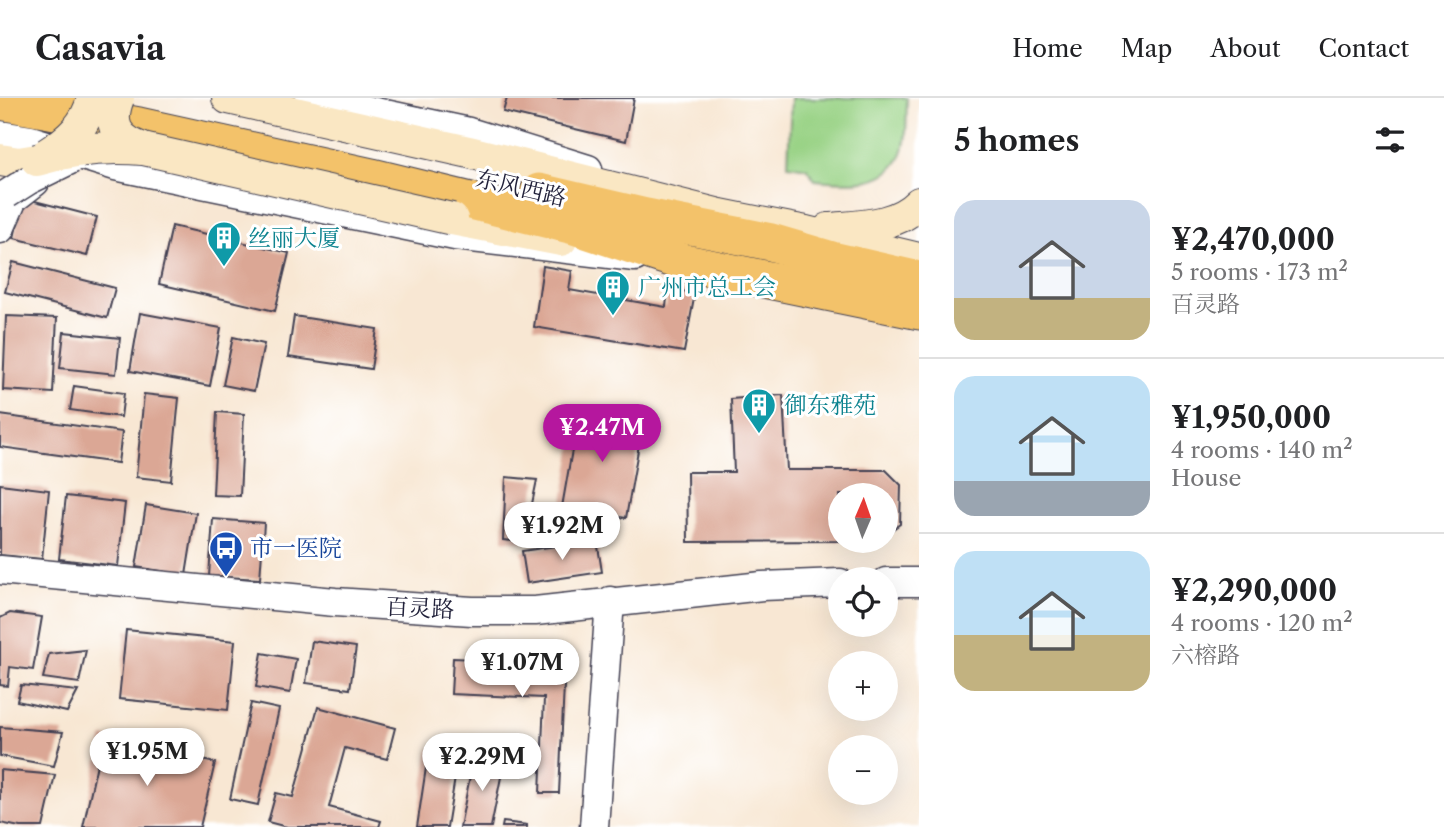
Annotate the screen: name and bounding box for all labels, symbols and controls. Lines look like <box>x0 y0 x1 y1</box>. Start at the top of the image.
text: Casavia <box>35 28 165 69</box>
text: Home <box>1012 34 1083 63</box>
text: Map <box>1121 34 1172 63</box>
text: About <box>1210 34 1281 63</box>
text: Contact <box>1319 34 1409 63</box>
icon: filters <box>1371 121 1409 159</box>
text: 5 homes <box>954 122 1079 159</box>
street label: 东风西路 <box>473 164 569 212</box>
building icon: 丝丽大厦 <box>205 219 243 268</box>
text: ¥2,470,000 <box>1171 221 1335 258</box>
place label: 丝丽大厦 <box>248 224 340 252</box>
icon: home <box>1010 228 1094 312</box>
text: 5 rooms · 173 m² <box>1171 258 1348 286</box>
building icon: 广州市总工会 <box>594 268 632 317</box>
place label: 广州市总工会 <box>638 273 776 301</box>
text: 百灵路 <box>1171 290 1240 318</box>
building icon: 御东雅苑 <box>740 386 778 435</box>
place label: 御东雅苑 <box>784 391 876 419</box>
text: ¥1,950,000 <box>1171 399 1331 436</box>
pin: ¥2.47M <box>545 404 659 464</box>
icon: home <box>1010 404 1094 488</box>
text: ¥2.47M <box>559 413 645 441</box>
text: 4 rooms · 140 m² <box>1171 436 1353 464</box>
text: House <box>1171 464 1241 492</box>
north arrow <box>828 483 898 553</box>
map controls <box>828 483 898 805</box>
pin: ¥1.92M <box>505 503 619 562</box>
text: ¥1.92M <box>520 511 604 539</box>
bus stop icon: 市一医院 <box>207 529 245 578</box>
place label: 市一医院 <box>250 534 342 562</box>
button: locate <box>828 567 898 637</box>
text: ¥2,290,000 <box>1171 572 1337 609</box>
icon: home <box>1010 579 1094 663</box>
street label: 百灵路 <box>385 592 455 624</box>
text: 4 rooms · 120 m² <box>1171 609 1353 637</box>
pin: ¥1.07M <box>465 640 579 699</box>
text: 六榕路 <box>1171 641 1240 669</box>
text: ¥1.07M <box>480 648 564 676</box>
button: + <box>828 651 898 721</box>
pin: ¥1.95M <box>90 728 204 788</box>
pin: ¥2.29M <box>425 734 539 793</box>
button: − <box>828 735 898 805</box>
text: ¥1.95M <box>106 737 188 765</box>
text: ¥2.29M <box>438 742 526 770</box>

